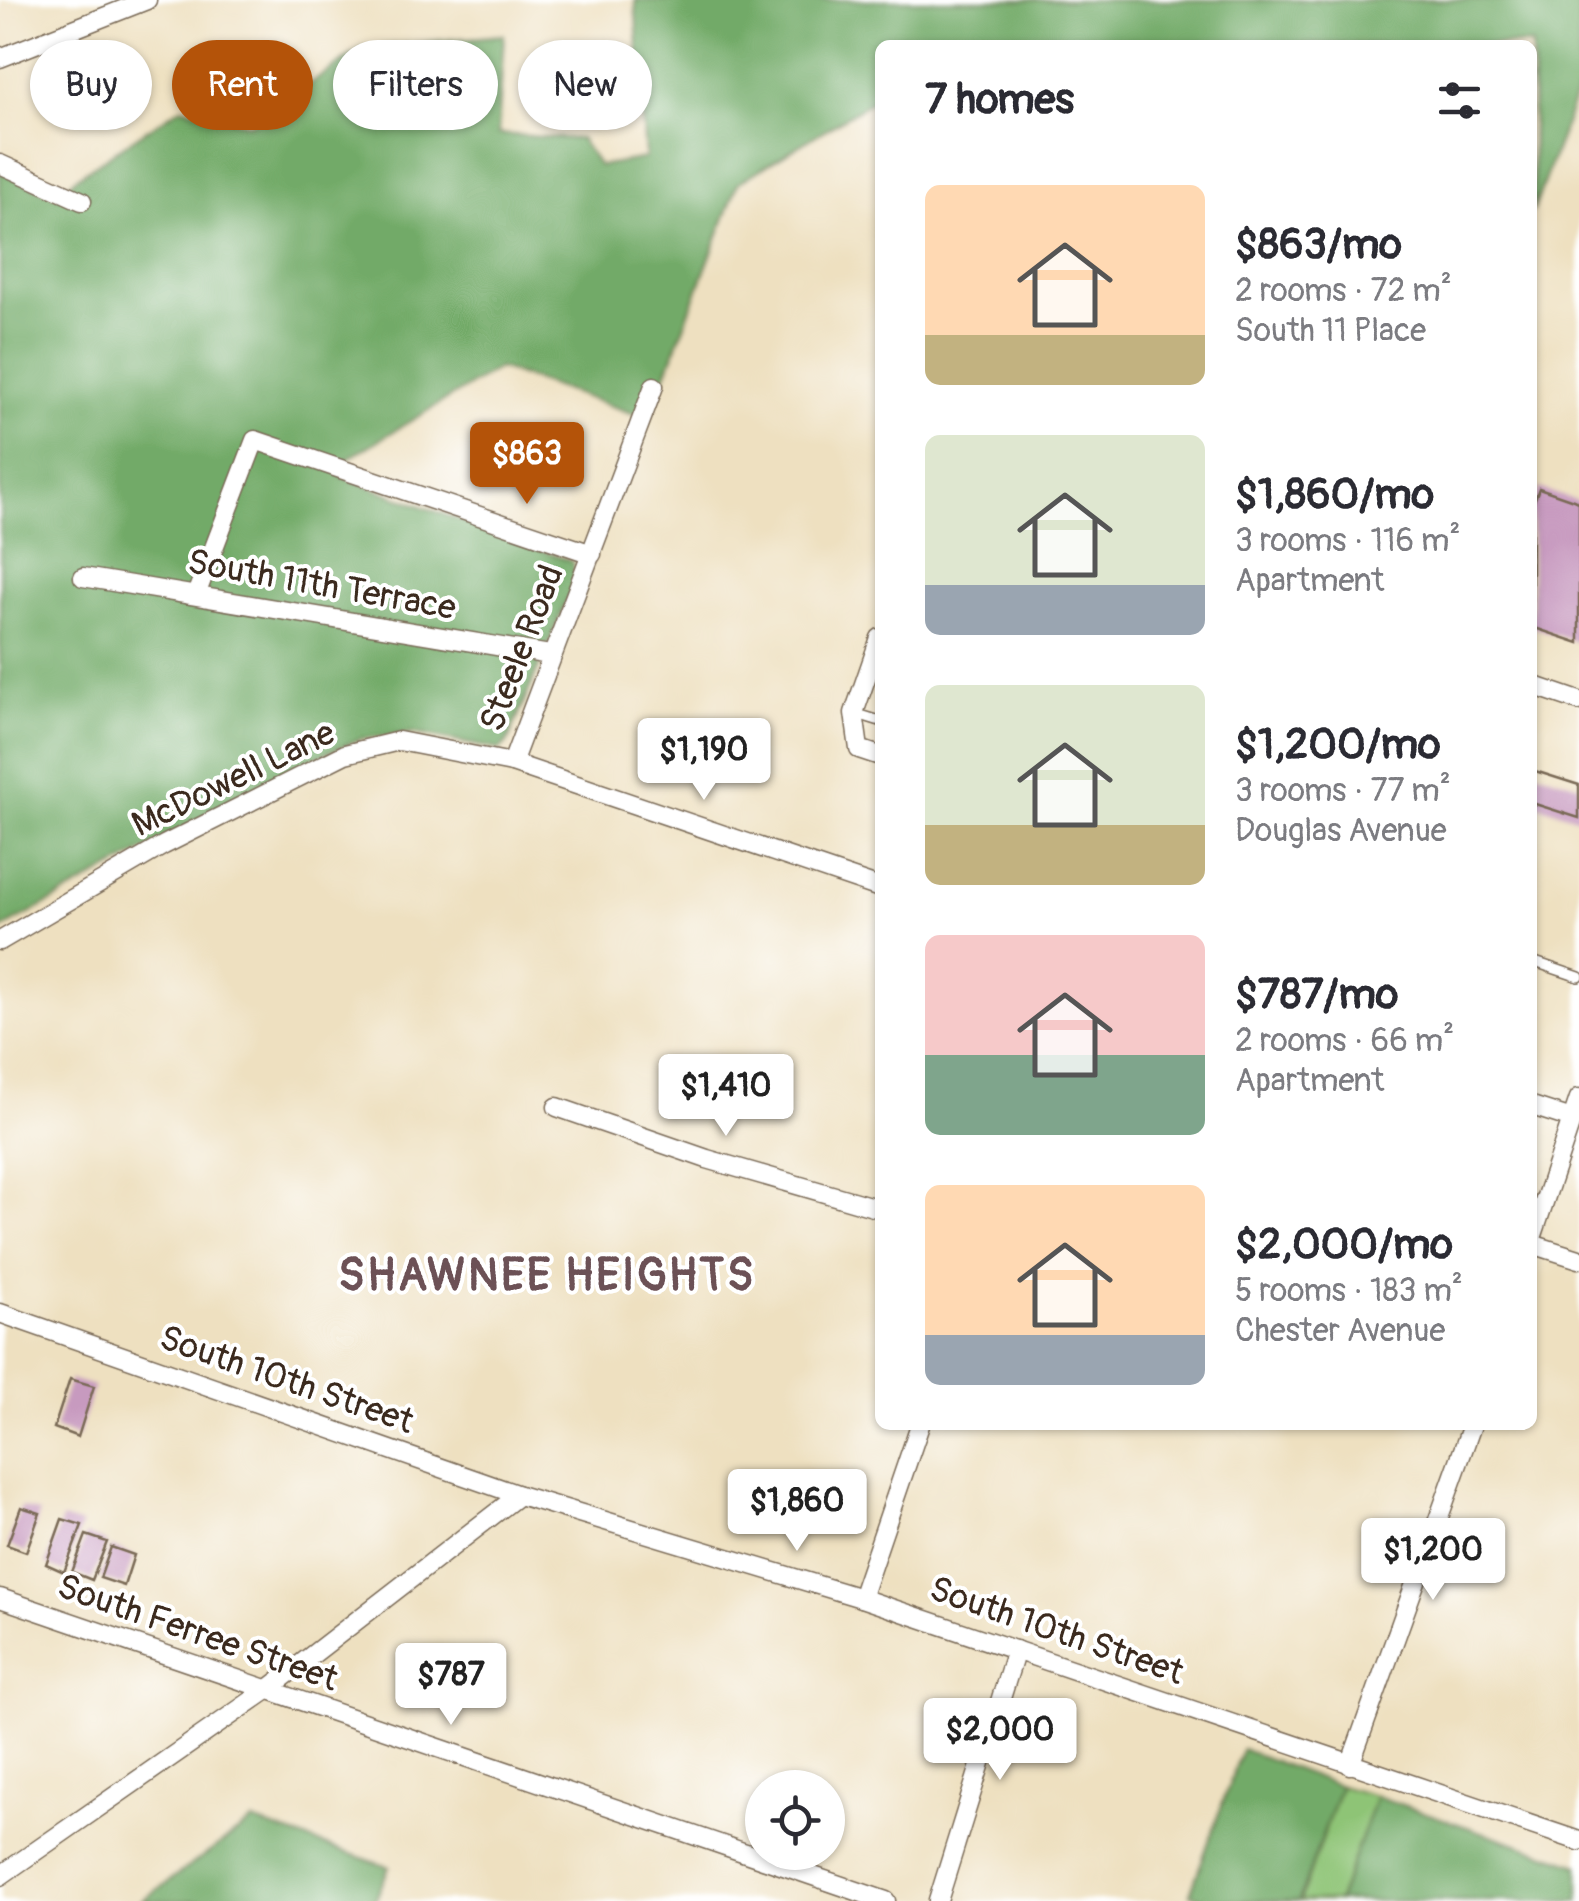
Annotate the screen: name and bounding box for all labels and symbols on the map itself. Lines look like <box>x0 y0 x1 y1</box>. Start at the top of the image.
pin: $863 <box>468 422 586 507</box>
street label: South 11th Terrace <box>184 540 459 630</box>
street label: Steele Road <box>470 559 574 738</box>
street label: McDowell Lane <box>125 711 342 847</box>
pin: $1,190 <box>623 718 785 803</box>
pin: $1,410 <box>645 1054 807 1139</box>
district label: SHAWNEE HEIGHTS <box>338 1248 756 1304</box>
street label: South 10th Street <box>154 1316 420 1444</box>
pin: $1,860 <box>716 1469 878 1554</box>
pin: $1,200 <box>1352 1518 1514 1603</box>
street label: South Ferree Street <box>52 1564 344 1702</box>
street label: South 10th Street <box>924 1567 1190 1695</box>
pin: $787 <box>392 1643 510 1728</box>
pin: $2,000 <box>919 1698 1081 1783</box>

